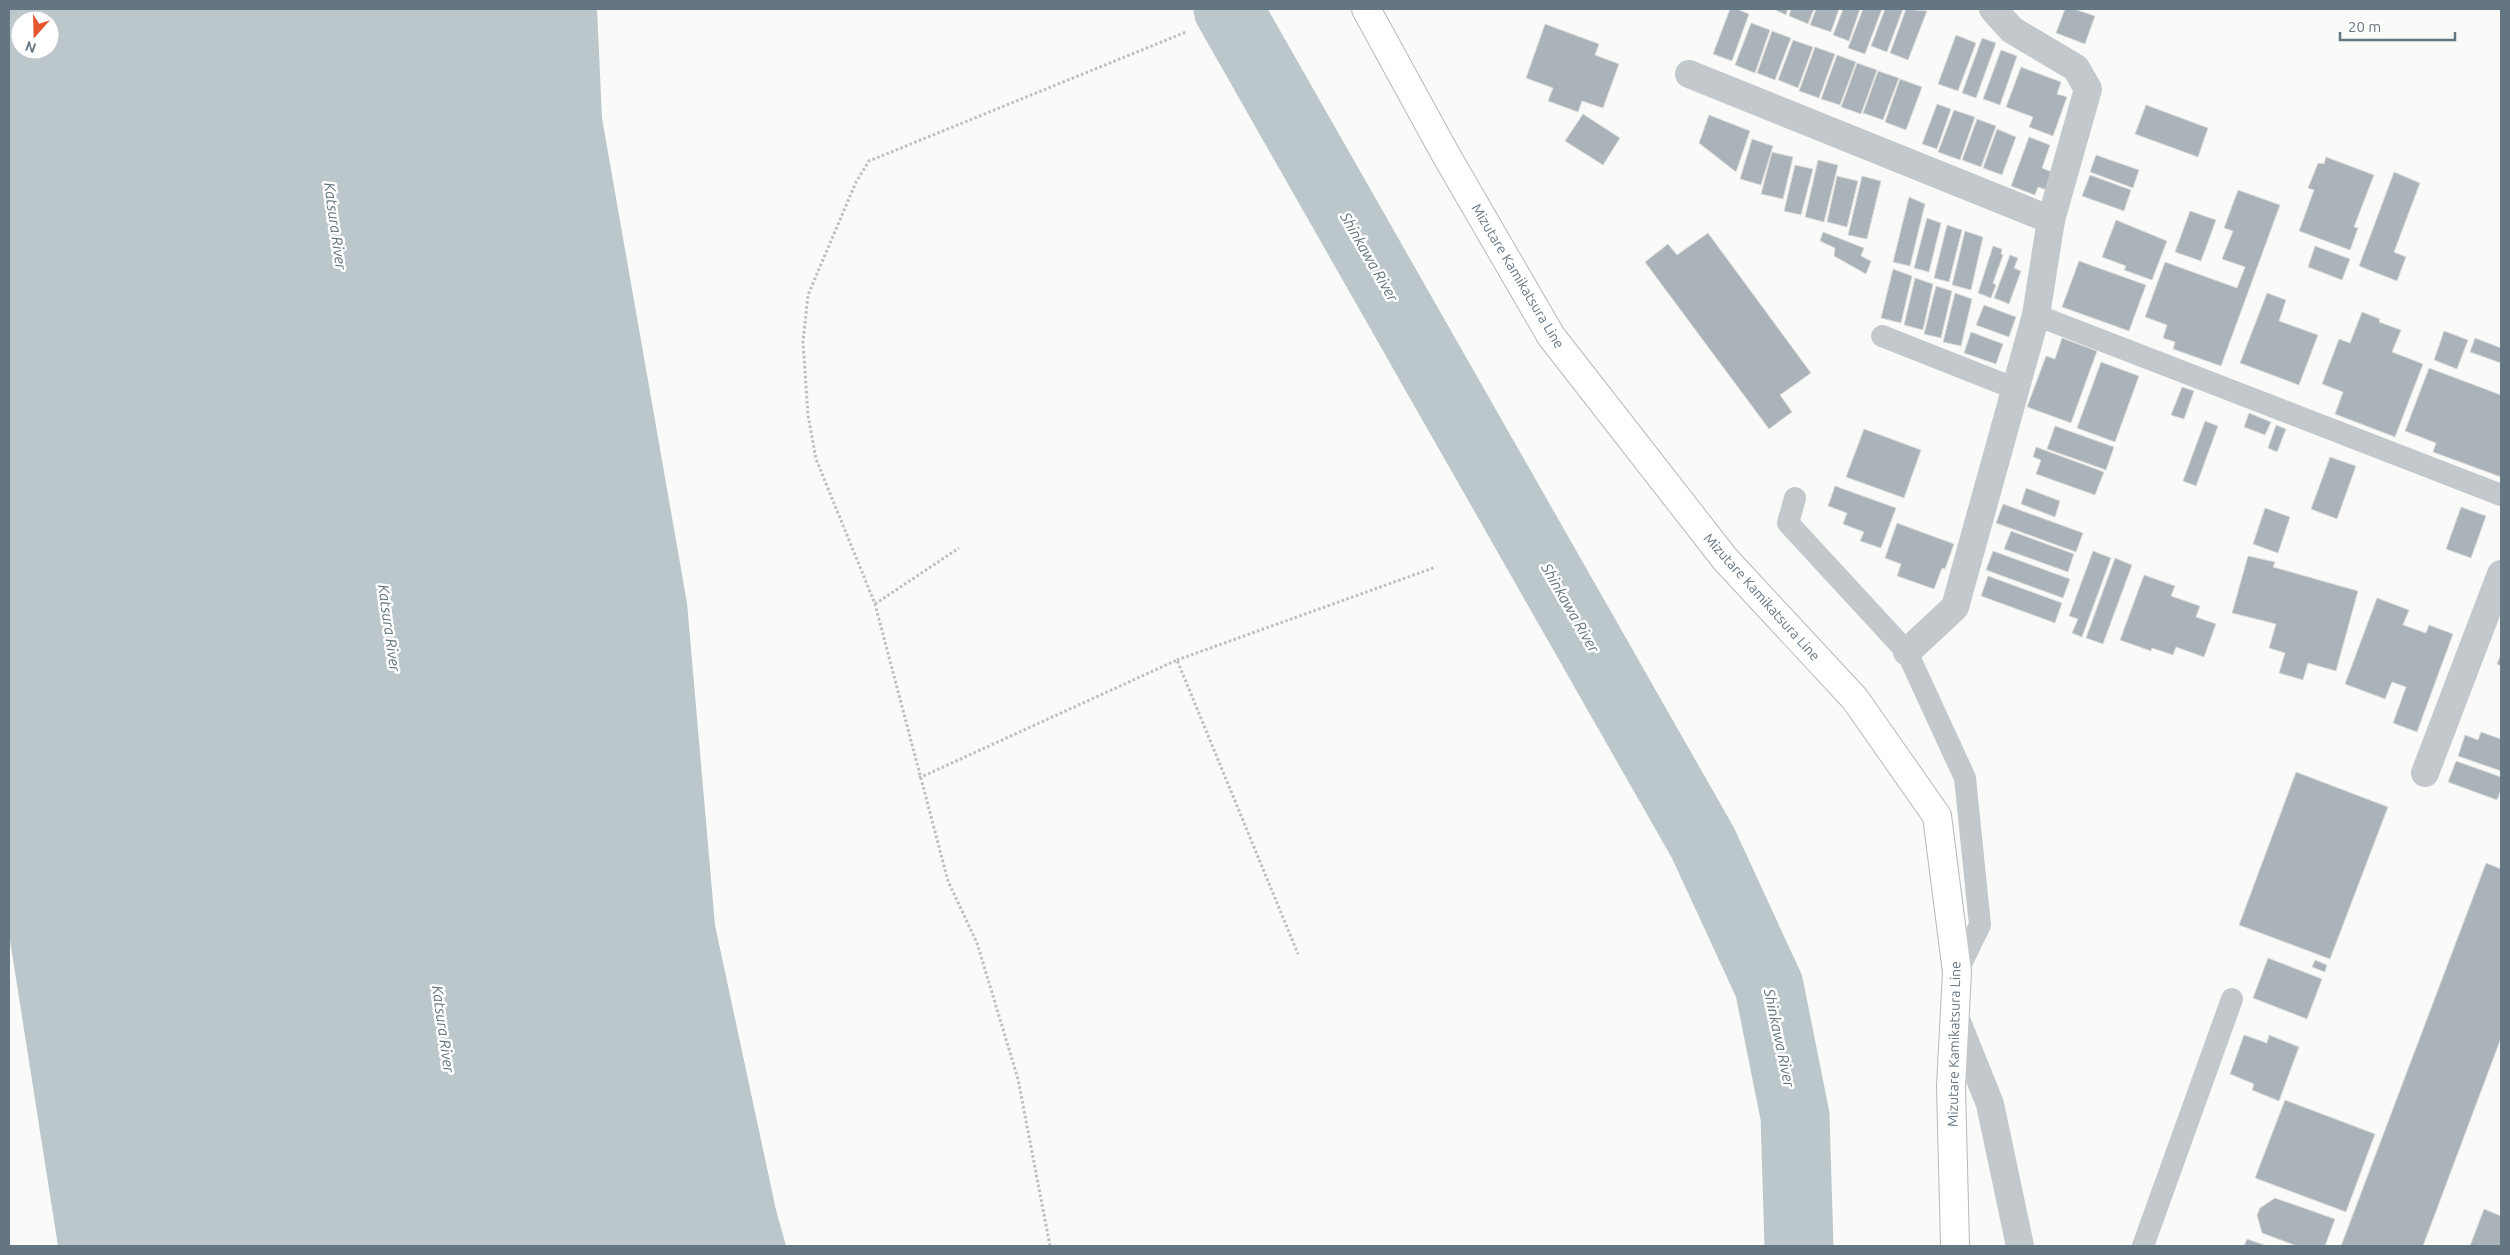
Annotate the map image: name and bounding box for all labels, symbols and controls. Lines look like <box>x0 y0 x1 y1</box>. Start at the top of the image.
north arrow <box>10 10 60 60</box>
scale bar <box>2340 10 2455 42</box>
text: 20 m <box>2348 18 2381 35</box>
text: N <box>23 38 38 57</box>
water label: Katsura River <box>321 181 350 272</box>
street label: Mizutare Kamikatsura Line <box>1468 201 1568 351</box>
water label: Shinkawa River <box>1337 208 1402 305</box>
street label: Mizutare Kamikatsura Line <box>1701 530 1823 664</box>
water label: Shinkawa River <box>1538 559 1603 656</box>
water label: Katsura River <box>375 583 404 674</box>
street label: Mizutare Kamikatsura Line <box>1945 961 1963 1127</box>
water label: Katsura River <box>429 984 458 1075</box>
water label: Shinkawa River <box>1761 986 1798 1090</box>

